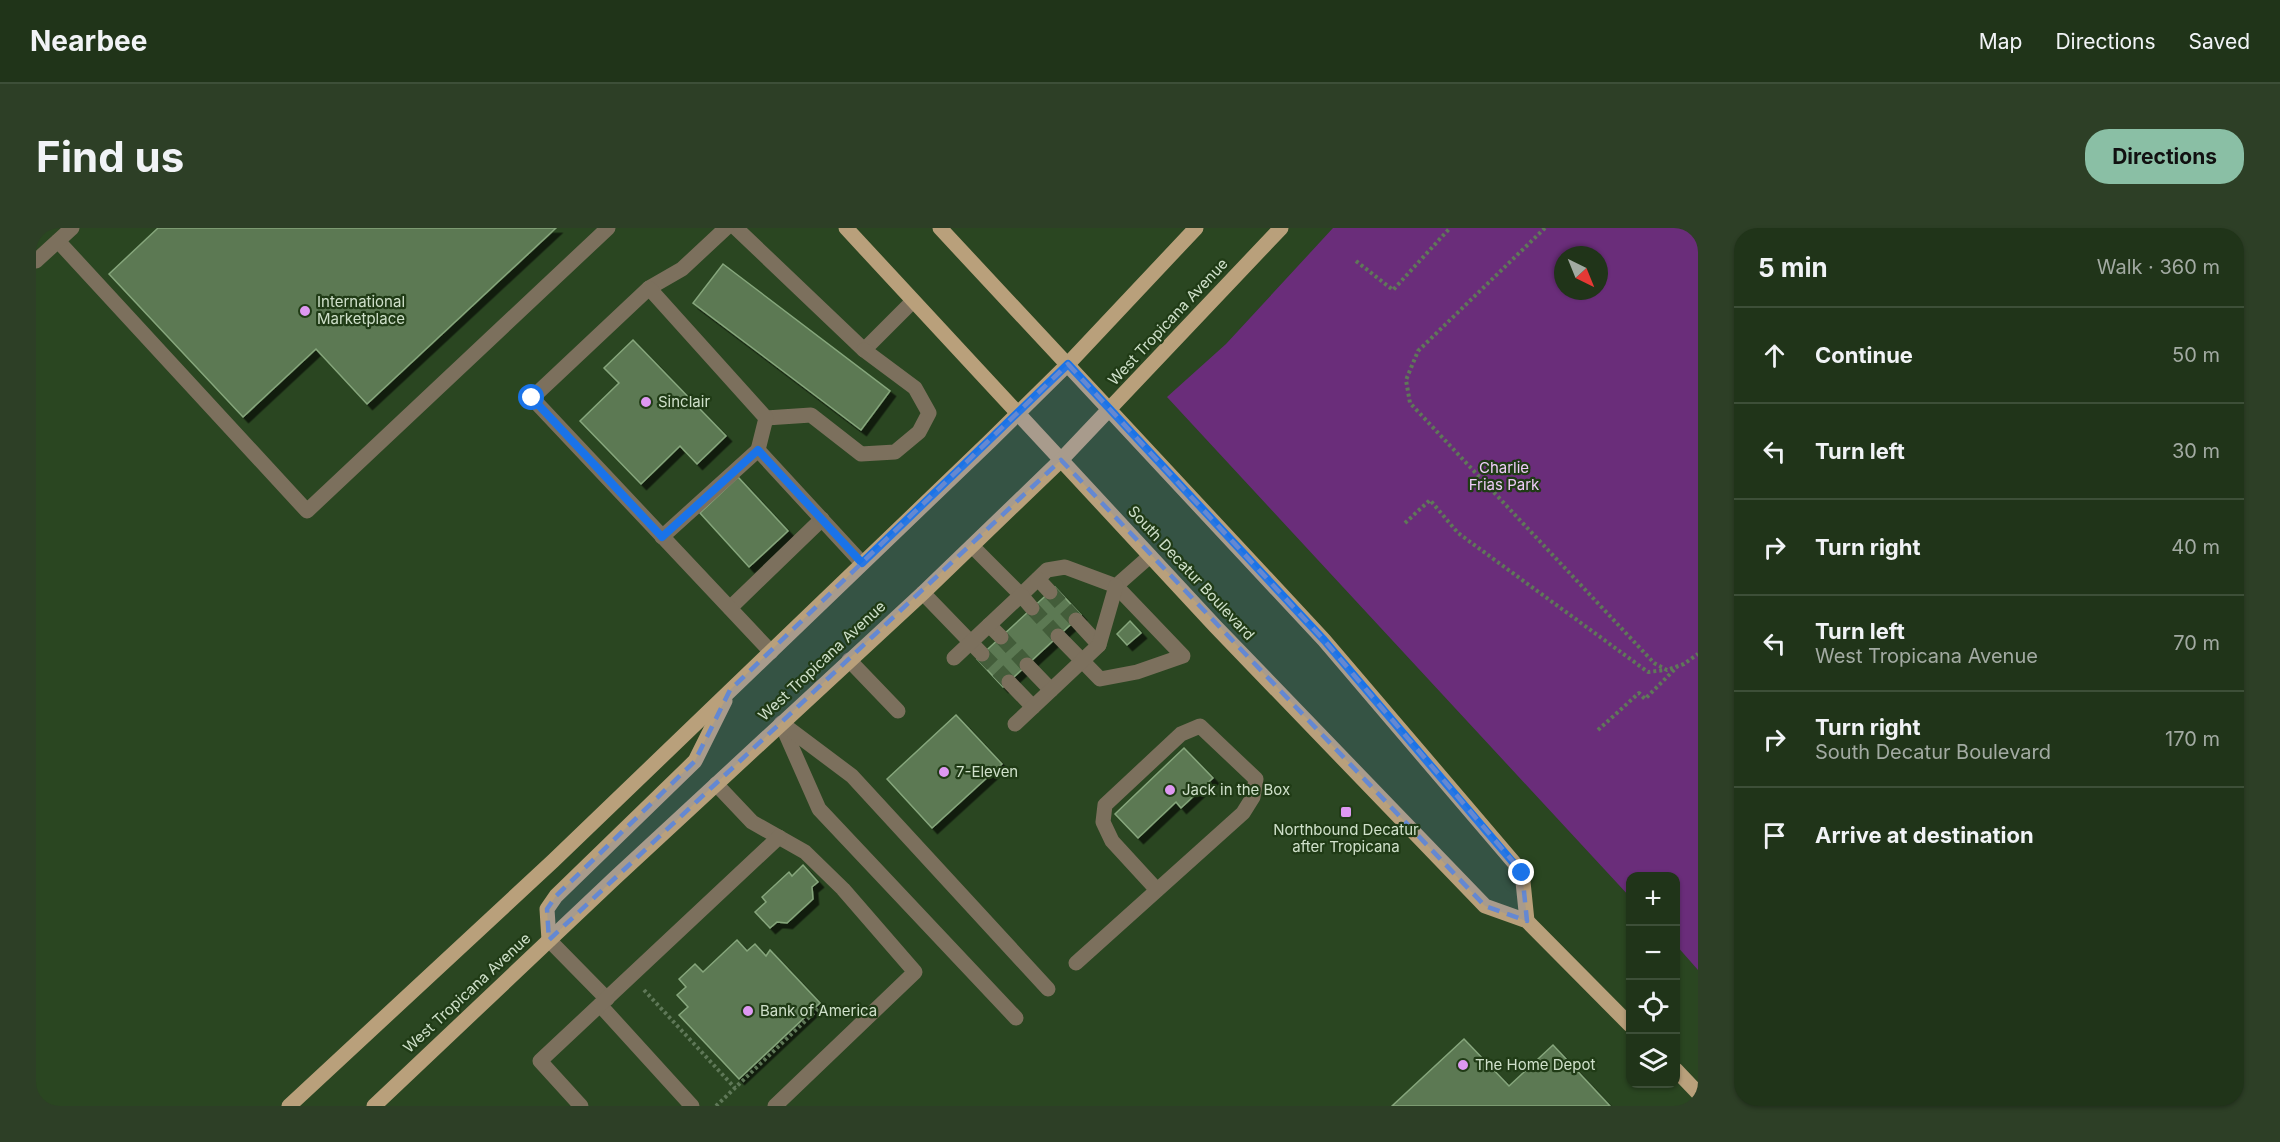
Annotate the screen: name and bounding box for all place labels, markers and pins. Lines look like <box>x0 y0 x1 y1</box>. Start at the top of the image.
place label: International Marketplace <box>317 292 405 328</box>
marker: International Marketplace <box>298 304 312 318</box>
place label: Sinclair <box>658 392 710 411</box>
marker: Sinclair <box>639 395 653 409</box>
place label: 7-Eleven <box>956 762 1018 781</box>
marker: 7-Eleven <box>937 765 951 779</box>
place label: Jack in the Box <box>1182 780 1290 799</box>
marker: Jack in the Box <box>1163 783 1177 797</box>
marker: Northbound Decatur after Tropicana <box>1339 805 1353 819</box>
place label: Northbound Decatur after Tropicana <box>1273 820 1419 856</box>
place label: Bank of America <box>760 1001 877 1020</box>
marker: Bank of America <box>741 1004 755 1018</box>
place label: The Home Depot <box>1475 1055 1596 1074</box>
marker: The Home Depot <box>1456 1058 1470 1072</box>

